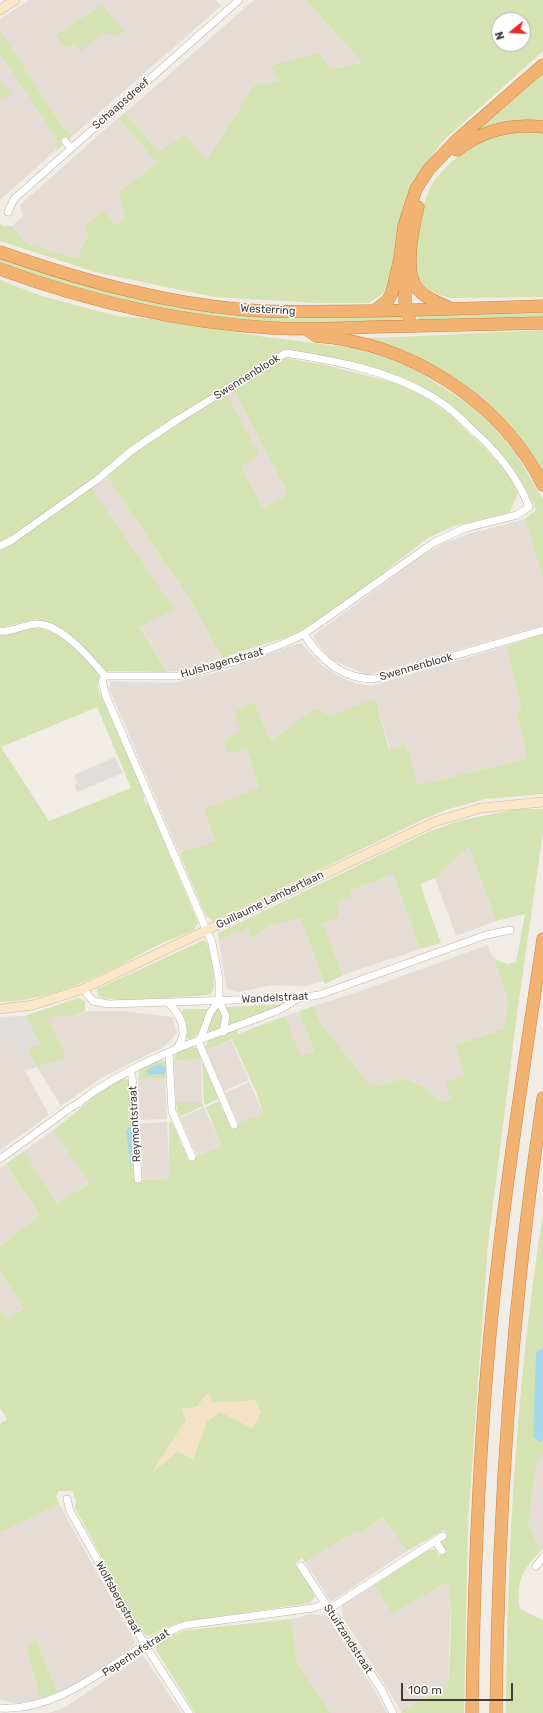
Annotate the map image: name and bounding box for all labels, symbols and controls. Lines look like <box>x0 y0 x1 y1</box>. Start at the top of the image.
north arrow <box>491 12 531 52</box>
text: N <box>493 30 507 41</box>
street label: Schaapsdreef <box>90 76 152 132</box>
street label: Westerring <box>240 302 296 318</box>
street label: Swennenblook <box>212 351 282 403</box>
street label: Hulshagenstraat <box>179 645 265 681</box>
street label: Swennenblook <box>378 650 454 684</box>
street label: Guillaume Lambertlaan <box>214 868 326 932</box>
street label: Wandelstraat <box>241 990 309 1006</box>
street label: Reymontstraat <box>126 1085 144 1163</box>
street label: Wolfsbergstraat <box>93 1559 143 1637</box>
street label: Stuifzandstraat <box>321 1602 375 1676</box>
street label: Peperhofstraat <box>100 1626 172 1680</box>
scale bar <box>403 1675 515 1701</box>
text: 100 m <box>408 1683 442 1697</box>

